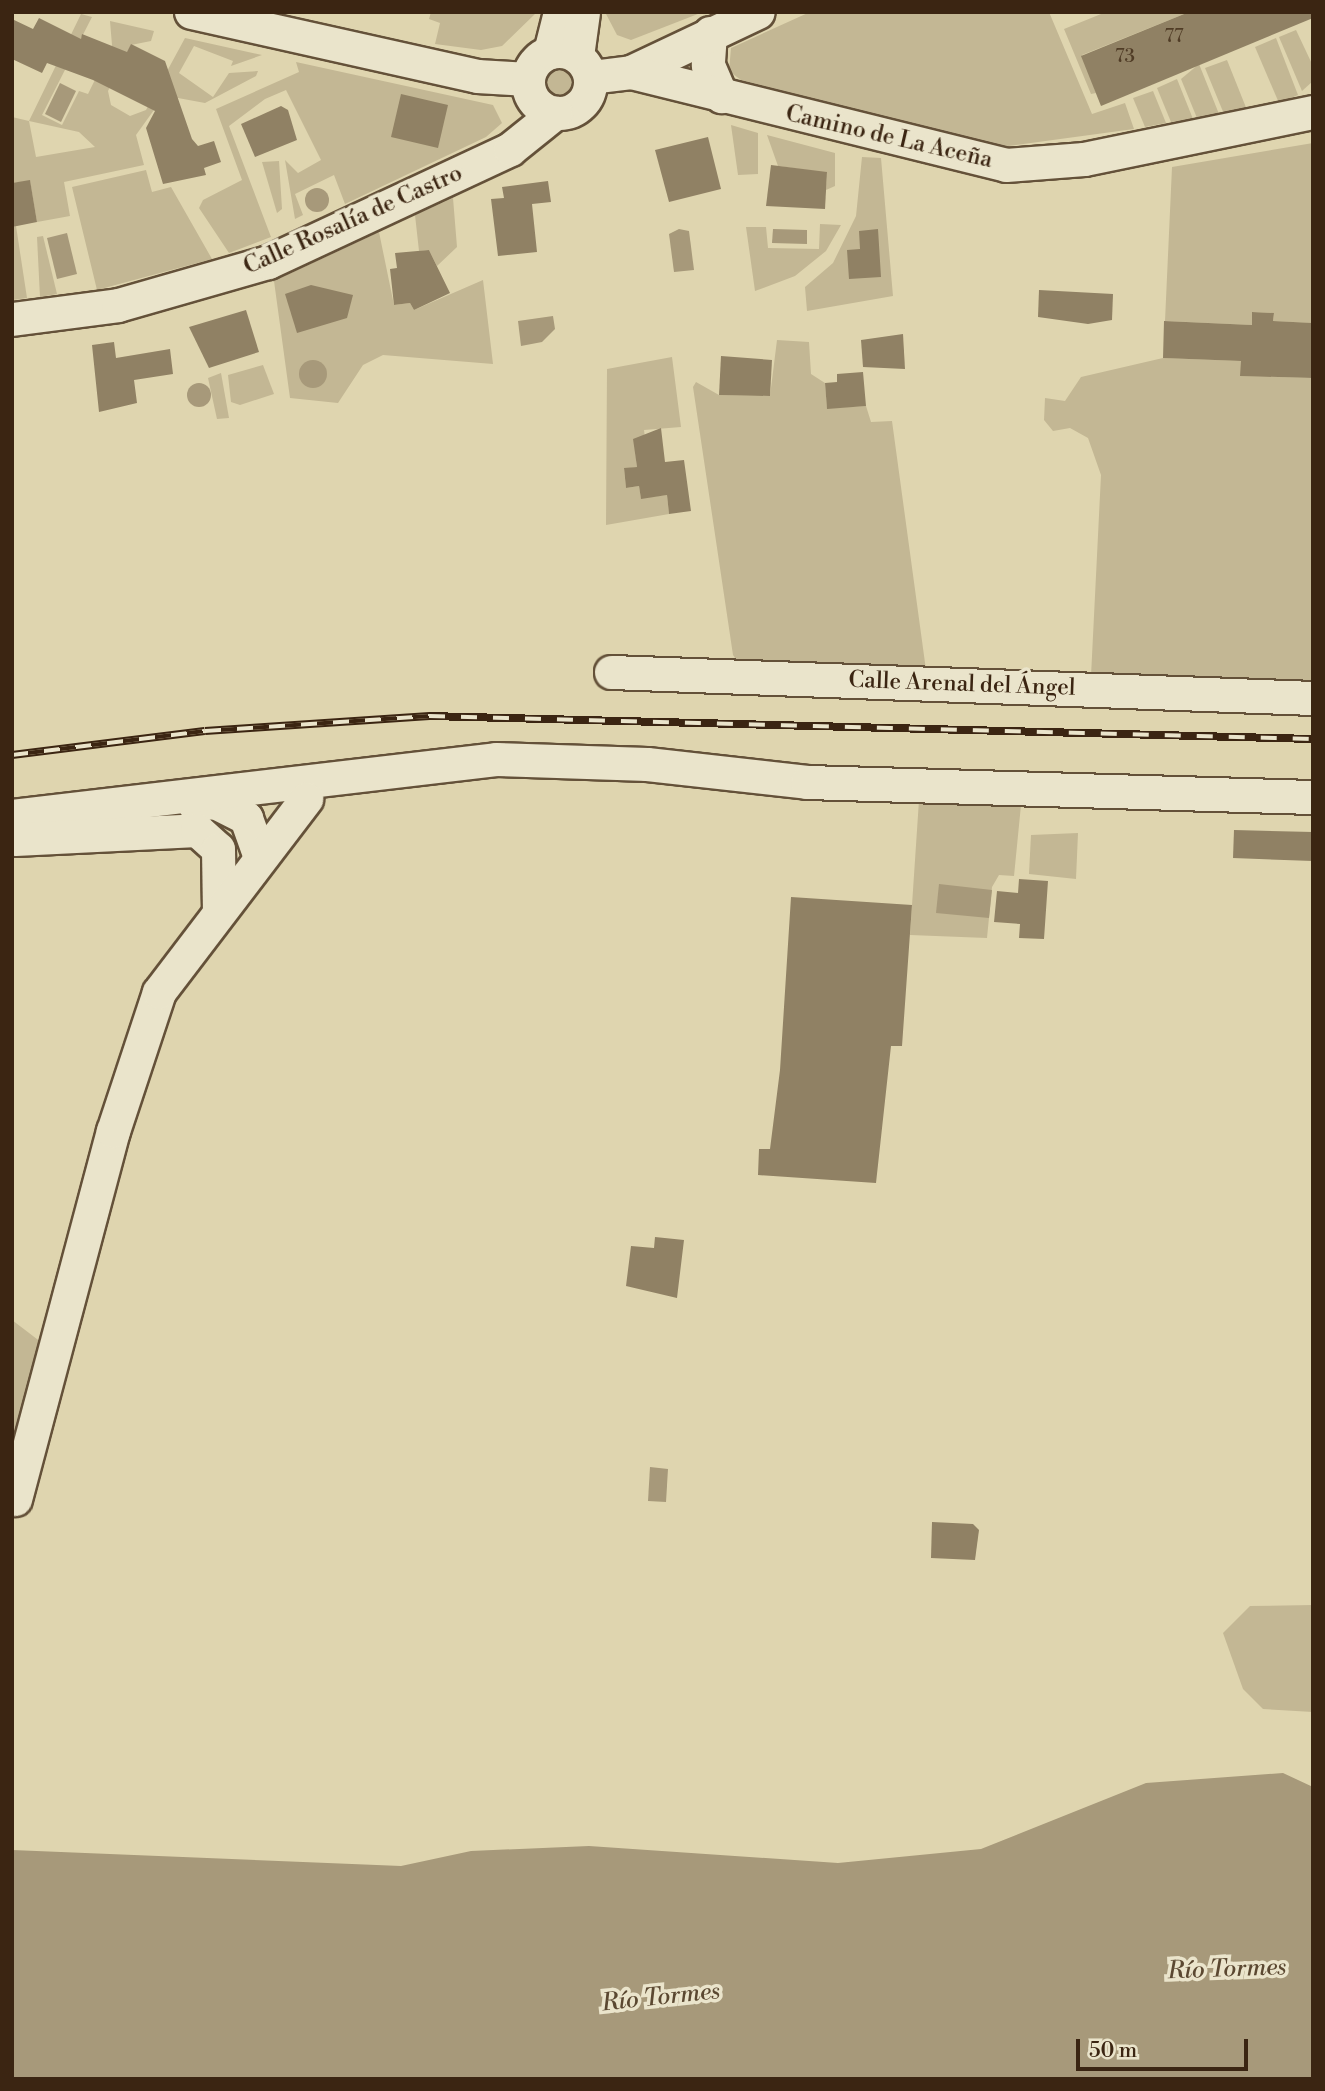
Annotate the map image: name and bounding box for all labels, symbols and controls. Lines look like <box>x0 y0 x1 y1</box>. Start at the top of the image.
house number: 77 <box>1164 26 1184 48</box>
house number: 73 <box>1115 46 1135 68</box>
street label: Camino de La Aceña <box>783 100 995 174</box>
street label: Calle Rosalía de Castro <box>239 159 467 281</box>
street label: Calle Arenal del Ángel <box>848 666 1076 702</box>
water label: Río Tormes <box>1167 1954 1287 1986</box>
water label: Río Tormes <box>600 1977 722 2019</box>
scale bar <box>1080 2024 1252 2068</box>
text: 50 m <box>1089 2038 1137 2064</box>

